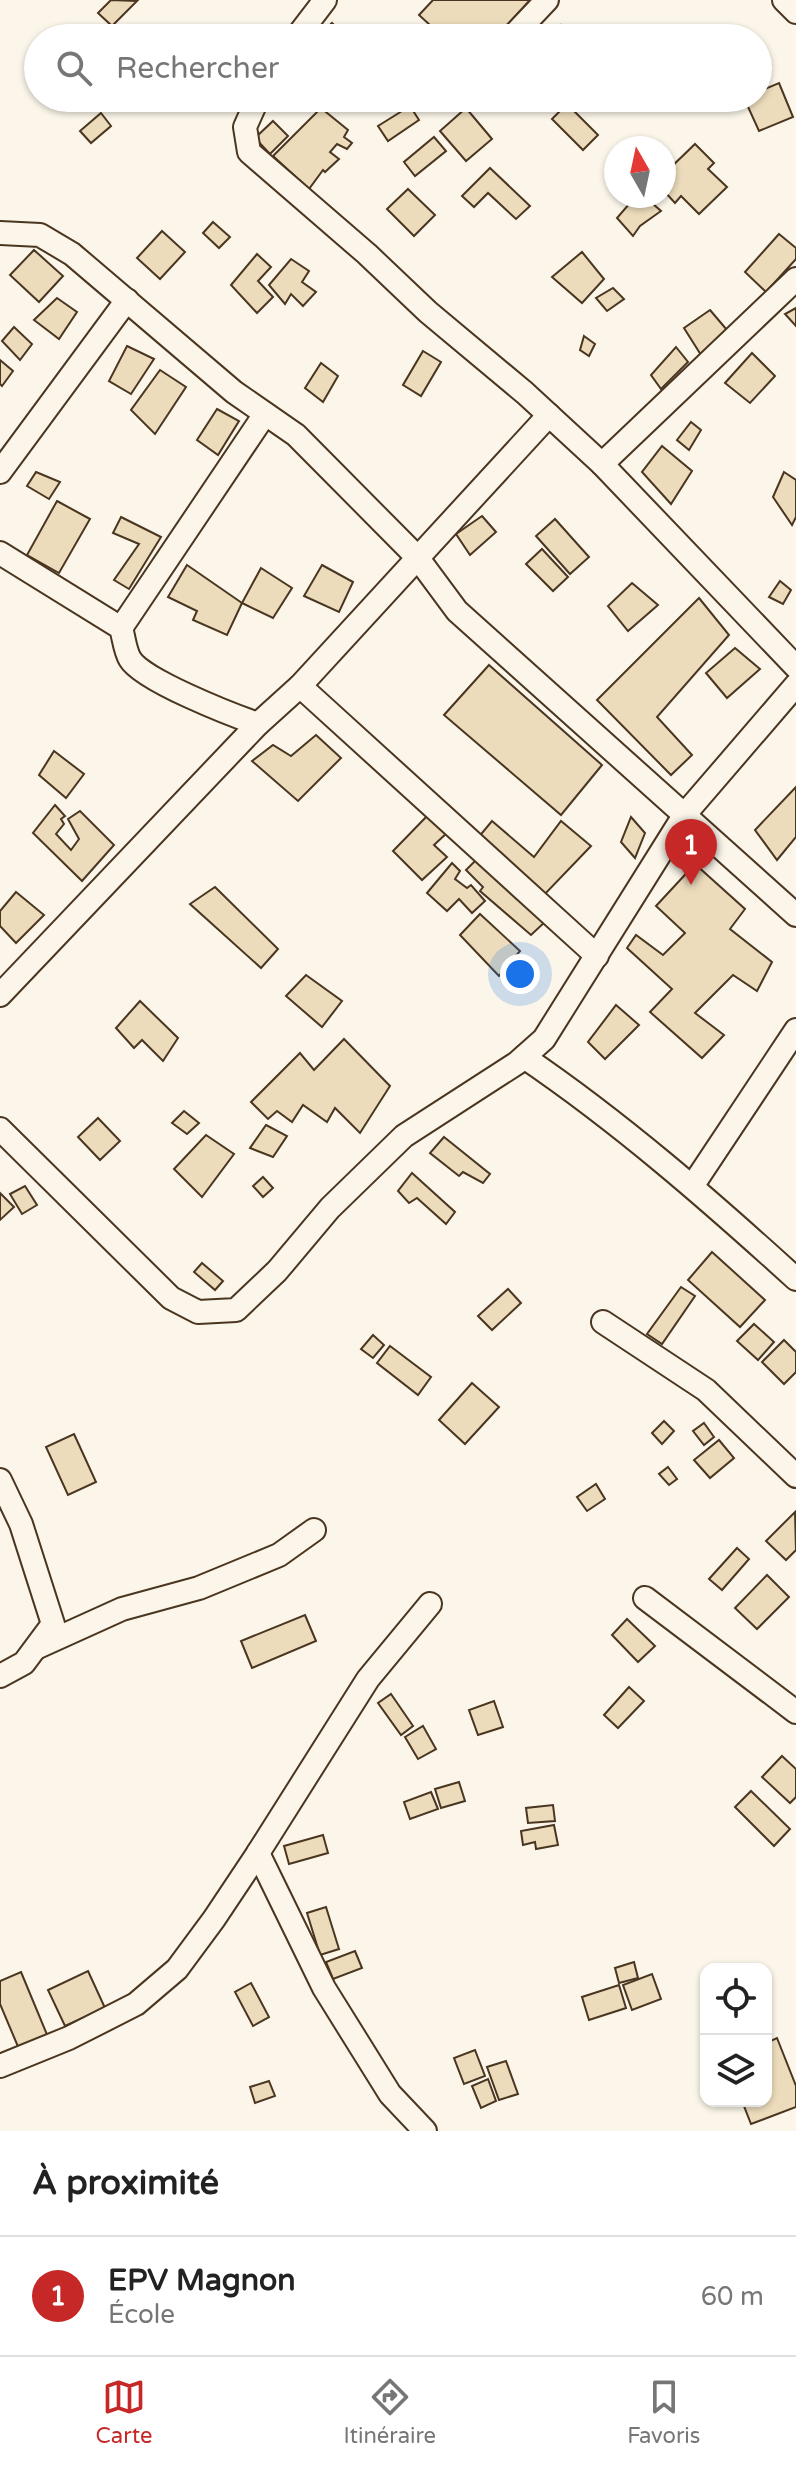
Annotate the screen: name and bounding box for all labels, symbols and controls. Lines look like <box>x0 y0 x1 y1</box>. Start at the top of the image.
search box <box>24 24 772 112</box>
icon: search <box>52 46 96 90</box>
text: Rechercher <box>116 50 279 87</box>
north arrow <box>604 136 676 208</box>
pin: 1 <box>665 819 717 885</box>
your location <box>500 954 540 994</box>
map controls <box>700 1963 772 2107</box>
button: locate <box>700 1963 772 2035</box>
button: layers <box>700 2035 772 2107</box>
text: À proximité <box>32 2163 219 2204</box>
text: EPV Magnon <box>108 2262 295 2299</box>
text: 1 <box>50 2281 66 2312</box>
text: 60 m <box>701 2281 764 2312</box>
text: École <box>108 2299 175 2330</box>
tab: Carte <box>96 2375 152 2449</box>
tab: Itinéraire <box>343 2375 436 2449</box>
tab: Favoris <box>627 2375 700 2449</box>

